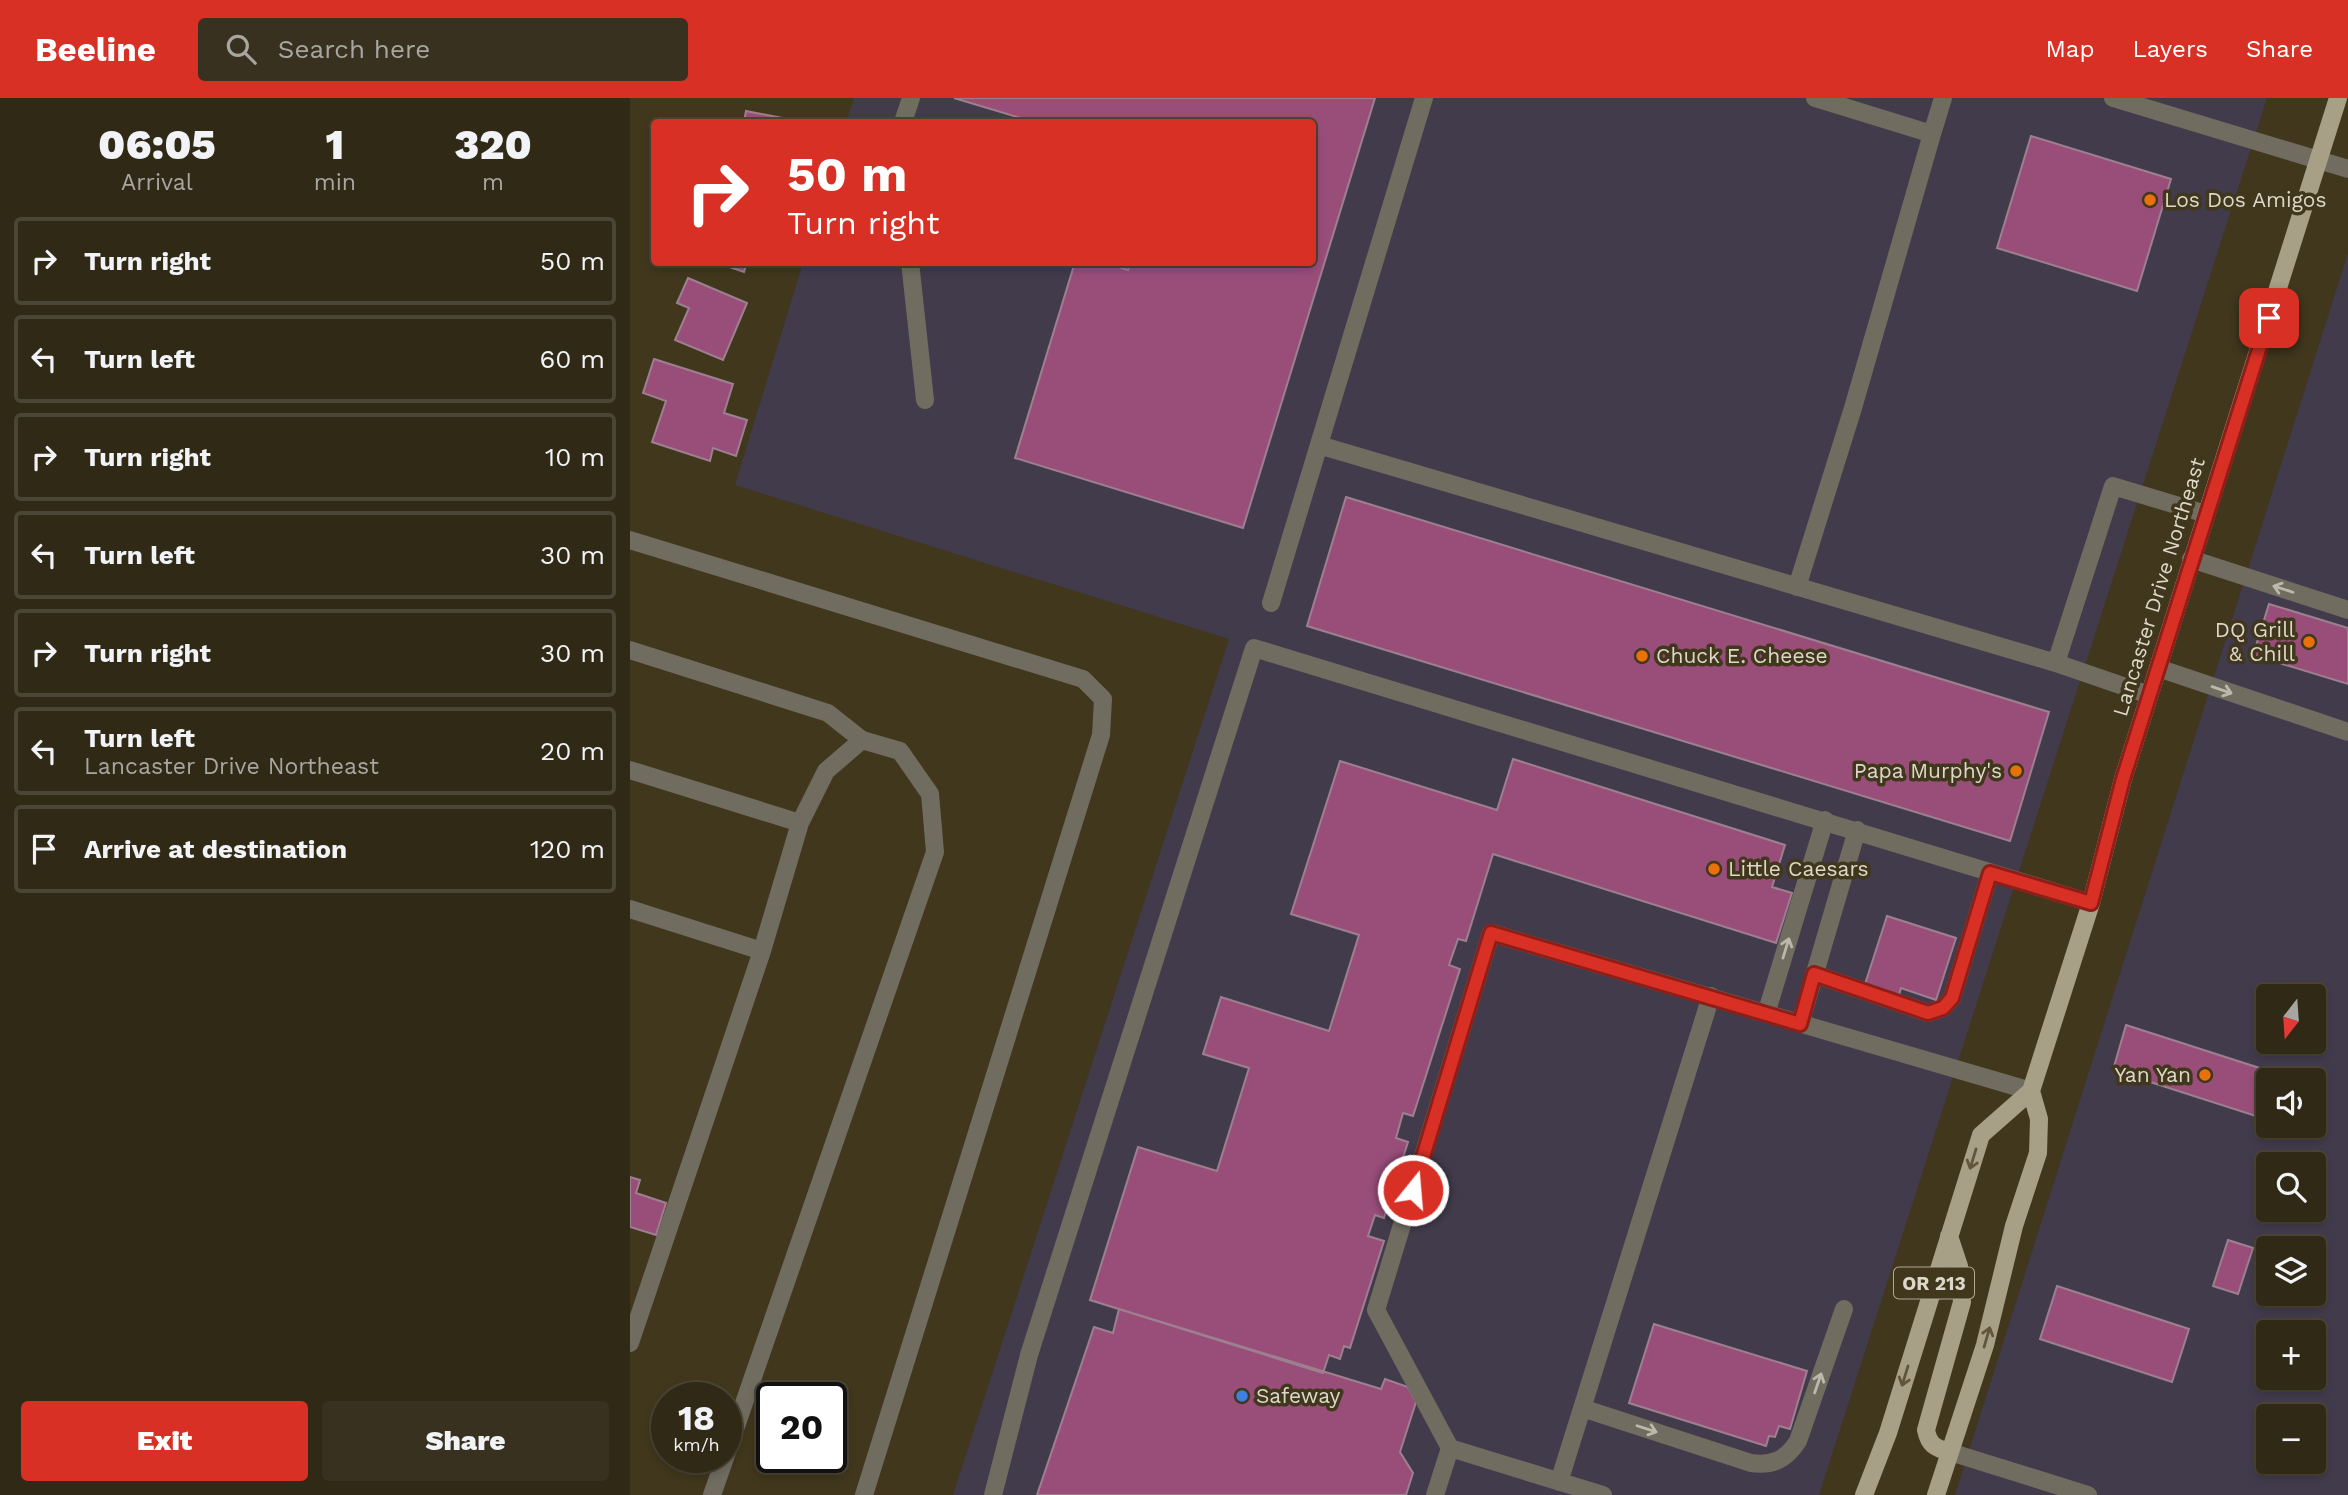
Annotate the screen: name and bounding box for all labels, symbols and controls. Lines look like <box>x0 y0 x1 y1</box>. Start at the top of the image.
search box <box>198 18 688 81</box>
text: Beeline <box>35 30 156 69</box>
icon: search <box>222 30 260 68</box>
text: Search here <box>278 34 430 64</box>
text: Map <box>2046 35 2094 63</box>
text: Layers <box>2132 35 2208 63</box>
text: Share <box>2246 35 2313 63</box>
text: 06:05 <box>98 120 216 169</box>
text: 1 <box>326 120 344 169</box>
text: 320 <box>454 120 532 169</box>
text: 50 m <box>787 145 907 203</box>
icon: right <box>672 147 763 238</box>
text: Arrival <box>121 169 193 196</box>
text: min <box>314 169 356 196</box>
text: m <box>482 169 504 196</box>
place label: Los Dos Amigos <box>2164 187 2327 212</box>
marker: Los Dos Amigos <box>2142 192 2158 208</box>
text: Turn right <box>787 204 939 242</box>
icon: right <box>25 242 63 280</box>
text: Turn right <box>84 246 211 276</box>
text: 50 m <box>540 246 605 276</box>
pin <box>2239 288 2299 348</box>
icon: arrive <box>2250 299 2288 337</box>
icon: left <box>25 340 63 378</box>
text: Turn left <box>84 344 195 374</box>
text: 60 m <box>539 344 605 374</box>
icon: right <box>25 438 63 476</box>
text: Turn right <box>84 442 211 472</box>
text: 10 m <box>545 442 605 472</box>
street label: Lancaster Drive Northeast <box>2107 454 2210 719</box>
icon: left <box>25 536 63 574</box>
text: Turn left <box>84 540 195 570</box>
text: 30 m <box>540 540 605 570</box>
one-way arrow <box>2272 581 2294 594</box>
place label: DQ Grill & Chill <box>2215 617 2296 666</box>
icon: right <box>25 634 63 672</box>
marker: DQ Grill & Chill <box>2301 634 2317 650</box>
text: Turn right <box>84 638 211 668</box>
text: 30 m <box>540 638 605 668</box>
place label: Chuck E. Cheese <box>1656 643 1828 668</box>
marker: Chuck E. Cheese <box>1634 648 1650 664</box>
one-way arrow <box>2211 685 2233 697</box>
text: Turn left <box>84 723 195 753</box>
icon: left <box>25 732 63 770</box>
text: 20 m <box>540 736 605 766</box>
text: Lancaster Drive Northeast <box>84 753 379 780</box>
place label: Papa Murphy's <box>1854 758 2002 783</box>
marker: Papa Murphy's <box>2008 763 2024 779</box>
icon: arrive <box>25 830 63 868</box>
text: Arrive at destination <box>84 834 347 864</box>
text: 120 m <box>530 834 605 864</box>
place label: Little Caesars <box>1728 856 1869 881</box>
marker: Little Caesars <box>1706 861 1722 877</box>
one-way arrow <box>1780 938 1793 960</box>
north arrow <box>2256 984 2326 1054</box>
map controls <box>2256 984 2326 1474</box>
place label: Yan Yan <box>2115 1062 2191 1087</box>
marker: Yan Yan <box>2197 1067 2213 1083</box>
button: sound <box>2256 1068 2326 1138</box>
one-way arrow <box>1966 1148 1979 1170</box>
button: search <box>2256 1152 2326 1222</box>
position arrow <box>1376 1153 1450 1227</box>
button: layers <box>2256 1236 2326 1306</box>
road number: OR 213 <box>1894 1268 1974 1298</box>
button: + <box>2256 1320 2326 1390</box>
one-way arrow <box>1982 1326 1995 1348</box>
one-way arrow <box>1898 1365 1911 1387</box>
one-way arrow <box>1812 1372 1825 1394</box>
speed limit sign: 20 <box>756 1382 847 1473</box>
place label: Safeway <box>1256 1383 1340 1408</box>
marker: Safeway <box>1234 1388 1250 1404</box>
text: 18 <box>678 1397 715 1439</box>
button: Exit <box>21 1401 308 1481</box>
button: Share <box>322 1401 609 1481</box>
button: − <box>2256 1404 2326 1474</box>
one-way arrow <box>1635 1424 1657 1437</box>
text: km/h <box>673 1434 720 1455</box>

